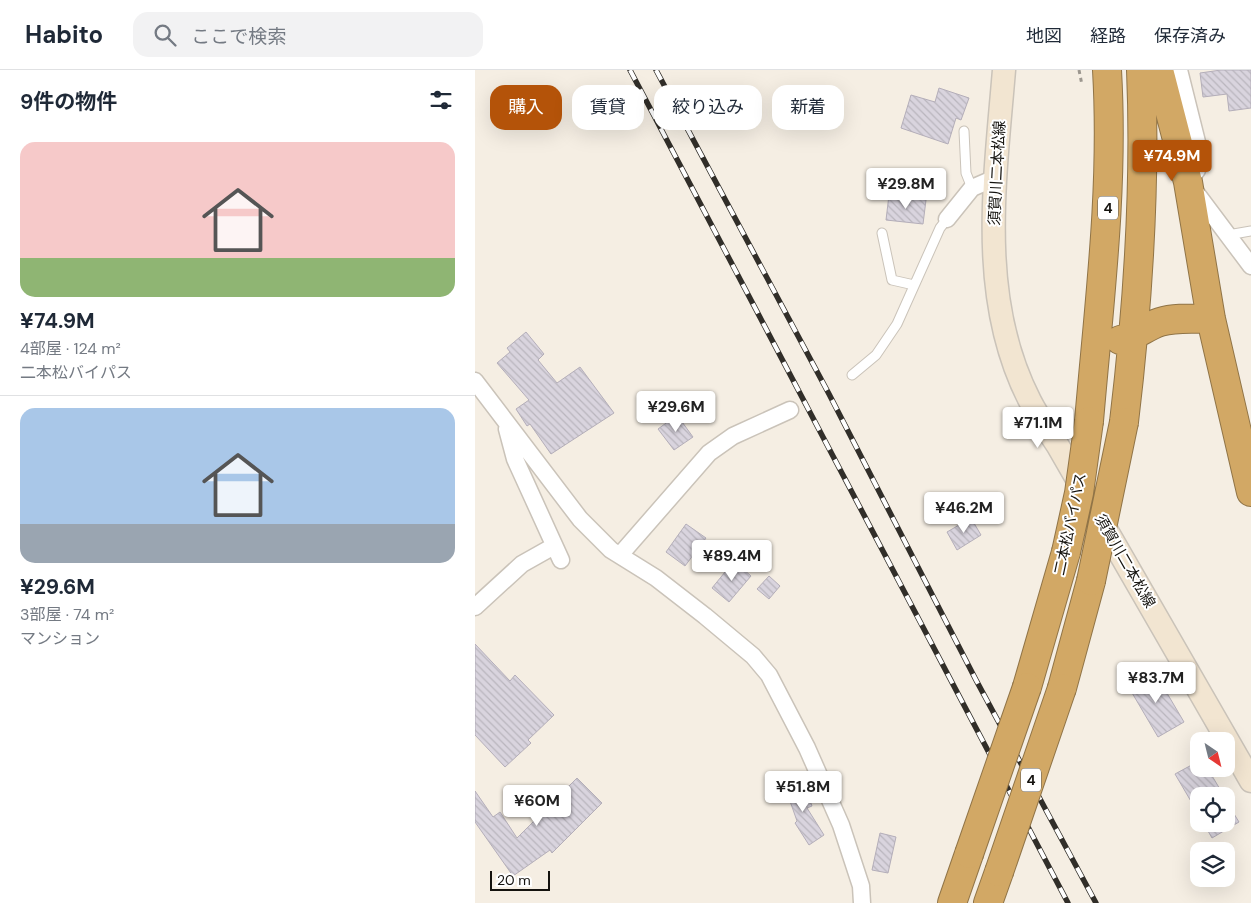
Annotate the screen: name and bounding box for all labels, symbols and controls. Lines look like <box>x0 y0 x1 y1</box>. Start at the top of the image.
search box <box>133 12 483 57</box>
text: Habito <box>25 19 103 50</box>
icon: search <box>151 21 179 49</box>
text: ここで検索 <box>191 24 286 49</box>
text: 地図 <box>1026 24 1062 48</box>
text: 経路 <box>1090 24 1126 48</box>
text: 保存済み <box>1154 24 1226 48</box>
chip: 購入 <box>490 85 562 130</box>
chip: 賃貸 <box>572 85 644 130</box>
chip: 絞り込み <box>654 85 762 130</box>
chip: 新着 <box>772 85 844 130</box>
icon: filters <box>427 86 455 114</box>
text: 9件の物件 <box>20 88 117 116</box>
street label: 須賀川二本松線 <box>984 120 1010 226</box>
pin: ¥74.9M <box>1131 140 1213 182</box>
text: ¥74.9M <box>1144 145 1200 166</box>
pin: ¥29.8M <box>865 168 947 210</box>
text: ¥29.8M <box>877 173 935 194</box>
icon: home <box>193 175 283 265</box>
road number: 4 <box>1098 196 1118 220</box>
text: ¥74.9M <box>20 307 95 335</box>
text: 4部屋 · 124 m² <box>20 338 121 359</box>
text: 二本松バイパス <box>20 362 132 383</box>
pin: ¥29.6M <box>635 390 717 433</box>
text: ¥29.6M <box>647 396 705 417</box>
pin: ¥71.1M <box>997 406 1079 449</box>
text: ¥71.1M <box>1013 412 1063 433</box>
icon: home <box>193 440 283 530</box>
street label: 二本松バイパス <box>1049 471 1091 577</box>
pin: ¥46.2M <box>923 492 1005 534</box>
text: ¥46.2M <box>935 497 993 518</box>
street label: 須賀川二本松線 <box>1090 511 1160 611</box>
pin: ¥89.4M <box>691 540 773 582</box>
text: ¥89.4M <box>703 545 761 566</box>
text: ¥29.6M <box>20 573 95 601</box>
text: 3部屋 · 74 m² <box>20 604 114 625</box>
text: マンション <box>20 628 100 649</box>
pin: ¥83.7M <box>1115 662 1197 704</box>
text: ¥83.7M <box>1128 667 1184 688</box>
north arrow <box>1190 732 1235 778</box>
map controls <box>1190 732 1235 887</box>
road number: 4 <box>1021 768 1041 792</box>
pin: ¥51.8M <box>762 770 844 813</box>
text: ¥51.8M <box>776 776 830 797</box>
pin: ¥60M <box>507 784 567 827</box>
button: locate <box>1190 787 1235 832</box>
text: ¥60M <box>514 790 560 811</box>
button: layers <box>1190 842 1235 887</box>
scale bar <box>490 868 550 891</box>
text: 20 m <box>497 871 531 889</box>

